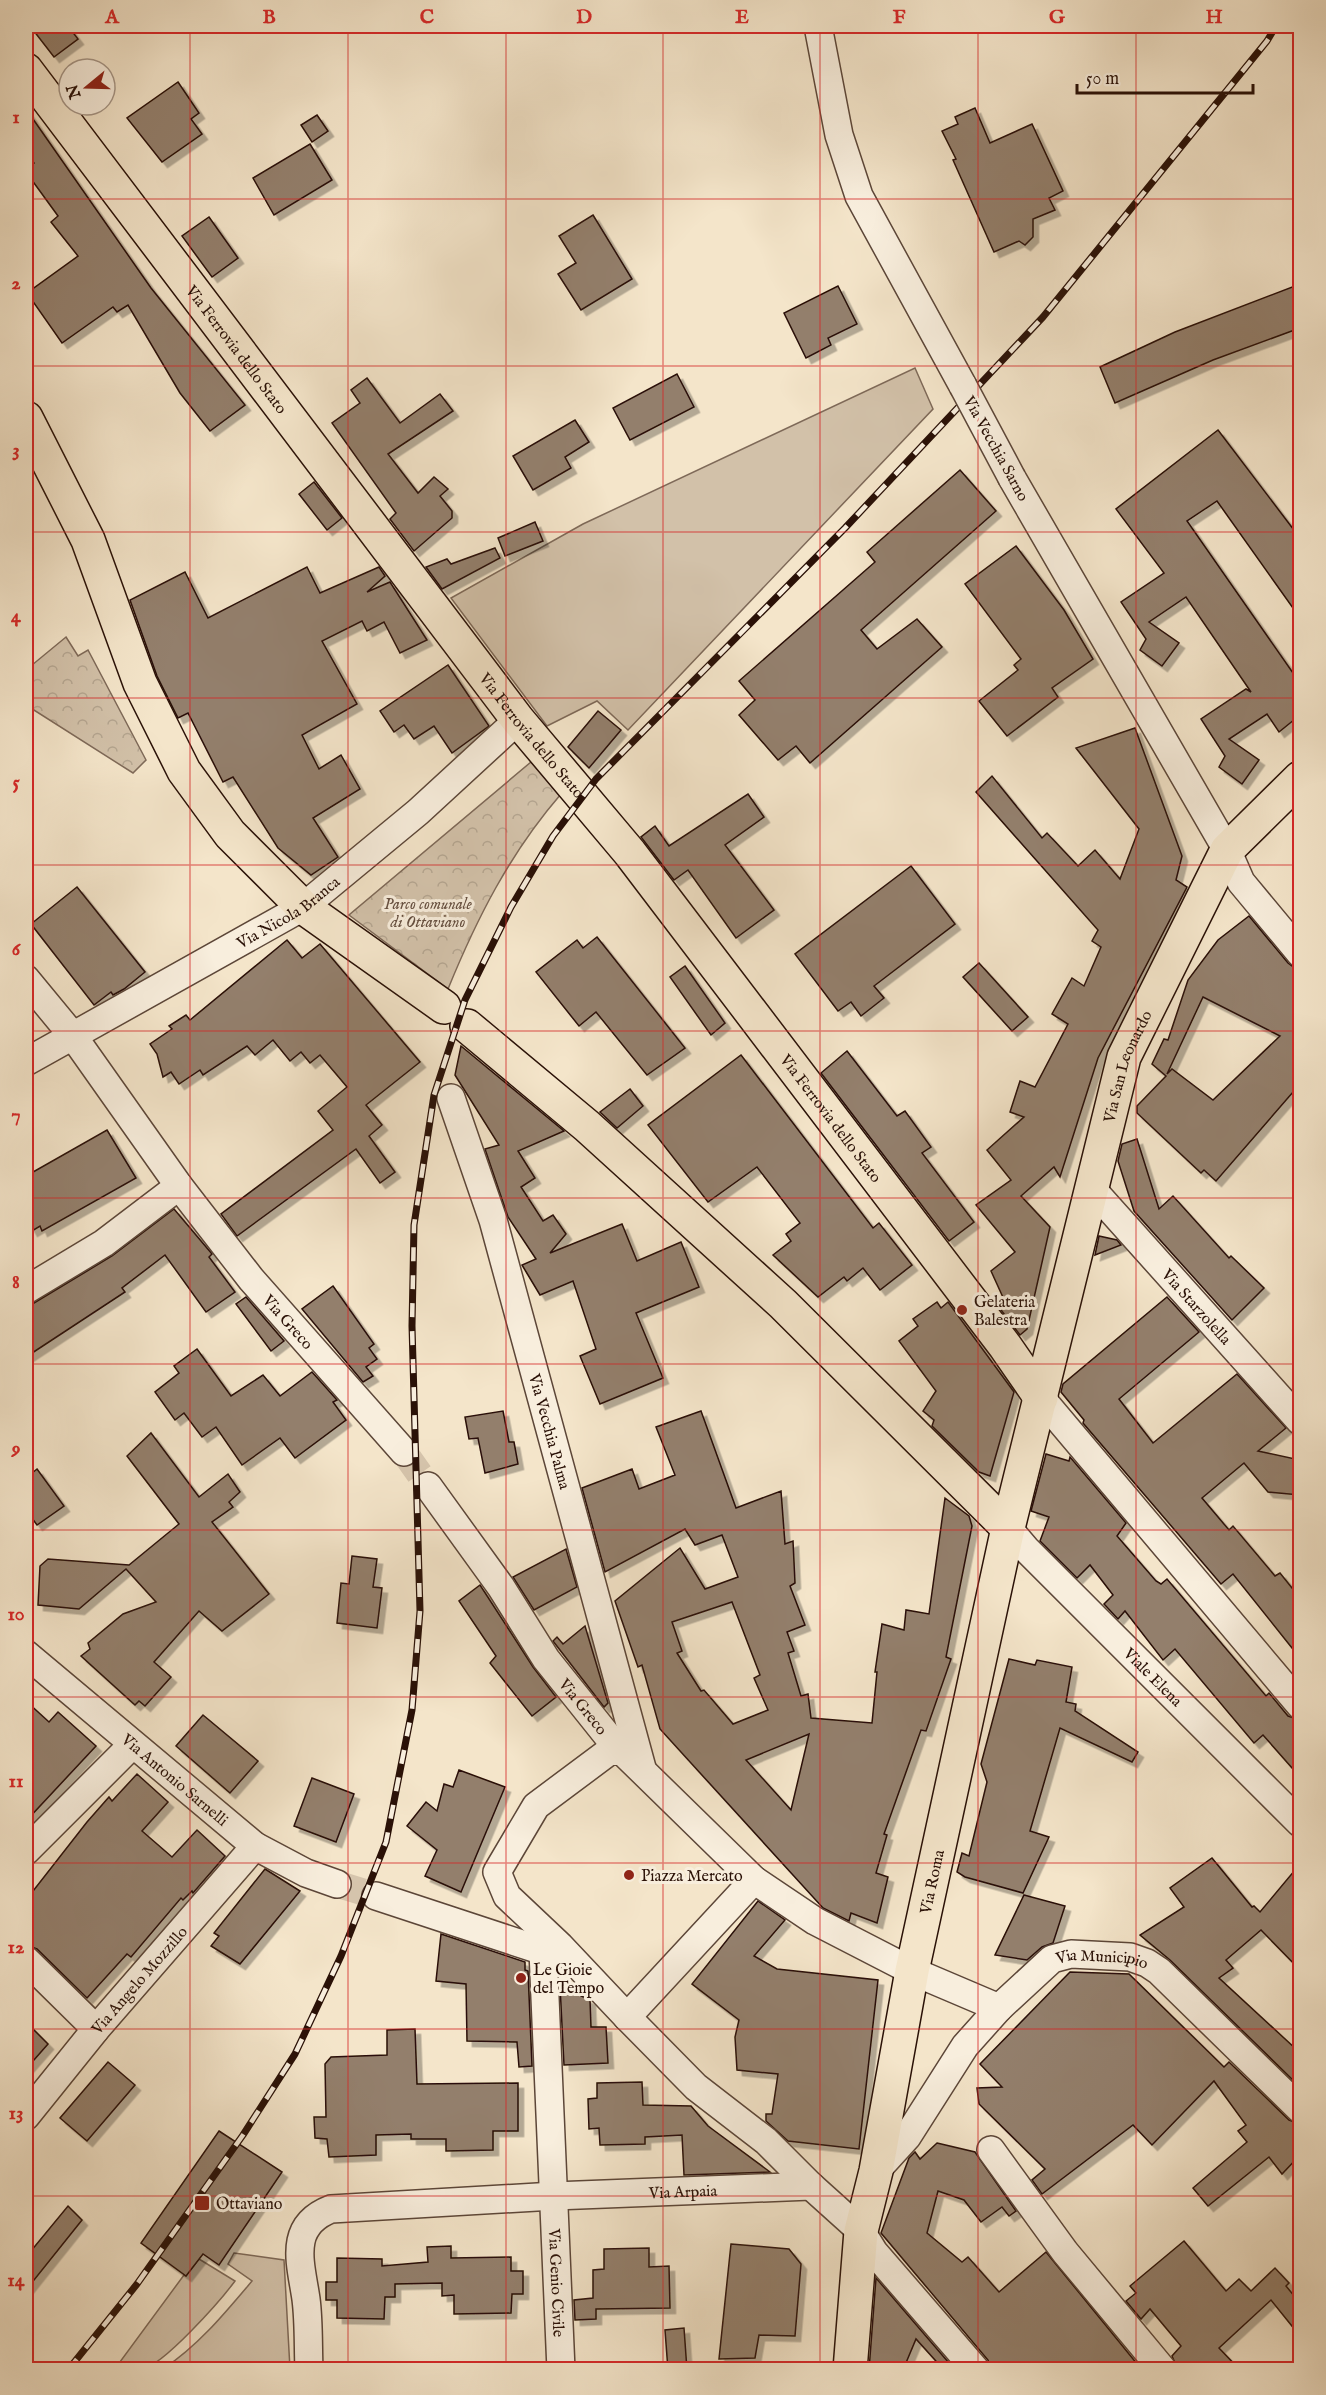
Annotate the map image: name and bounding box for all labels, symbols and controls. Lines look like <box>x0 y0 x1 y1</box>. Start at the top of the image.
text: A <box>104 5 120 30</box>
text: B <box>262 5 276 30</box>
text: C <box>420 5 434 30</box>
text: D <box>576 5 592 30</box>
text: E <box>735 5 749 30</box>
text: F <box>893 5 906 30</box>
text: G <box>1049 5 1066 30</box>
text: H <box>1205 5 1223 30</box>
north arrow <box>57 57 117 117</box>
scale bar <box>1077 57 1252 95</box>
text: 50 m <box>1086 68 1119 91</box>
text: N <box>63 81 87 102</box>
text: 1 <box>12 105 20 130</box>
text: 2 <box>11 271 21 296</box>
street label: Via Ferrovia dello Stato <box>180 281 291 419</box>
street label: Via Vecchia Sarno <box>958 392 1033 505</box>
text: 3 <box>12 438 20 463</box>
text: 4 <box>11 604 22 629</box>
street label: Via Ferrovia dello Stato <box>473 669 588 804</box>
text: 5 <box>12 770 20 795</box>
street label: Via Nicola Branca <box>233 873 345 955</box>
park label: Parco comunale di Ottaviano <box>384 895 473 933</box>
text: 6 <box>12 937 22 962</box>
street label: Via San Leonardo <box>1100 1007 1158 1126</box>
street label: Via Ferrovia dello Stato <box>774 1050 885 1188</box>
text: 7 <box>11 1103 21 1128</box>
street label: Via Starzolella <box>1156 1265 1235 1350</box>
text: 8 <box>12 1270 20 1295</box>
street label: Via Greco <box>257 1291 317 1355</box>
place label: Gelateria Balestra <box>974 1293 1035 1331</box>
marker: Gelateria Balestra <box>955 1303 969 1317</box>
street label: Via Vecchia Palma <box>523 1371 574 1492</box>
text: 9 <box>11 1436 21 1461</box>
text: 10 <box>7 1602 25 1627</box>
street label: Viale Elena <box>1118 1644 1186 1712</box>
street label: Via Greco <box>553 1674 611 1740</box>
street label: Via Antonio Sarnelli <box>116 1730 232 1831</box>
text: 11 <box>9 1769 23 1794</box>
street label: Via Roma <box>916 1848 950 1917</box>
place label: Piazza Mercato <box>641 1867 743 1887</box>
marker: Piazza Mercato <box>622 1868 636 1882</box>
street label: Via Angelo Mozzillo <box>87 1922 193 2040</box>
text: 12 <box>8 1935 25 1960</box>
street label: Via Municipio <box>1053 1946 1151 1975</box>
place label: Le Gioie del Tempo <box>533 1961 604 1999</box>
marker: Le Gioie del Tempo <box>514 1971 528 1985</box>
text: 13 <box>9 2101 23 2126</box>
street label: Via Arpaia <box>647 2182 718 2204</box>
marker: Ottaviano <box>193 2194 211 2212</box>
place label: Ottaviano <box>216 2195 283 2215</box>
street label: Via Genio Civile <box>543 2227 568 2338</box>
text: 14 <box>7 2268 26 2293</box>

